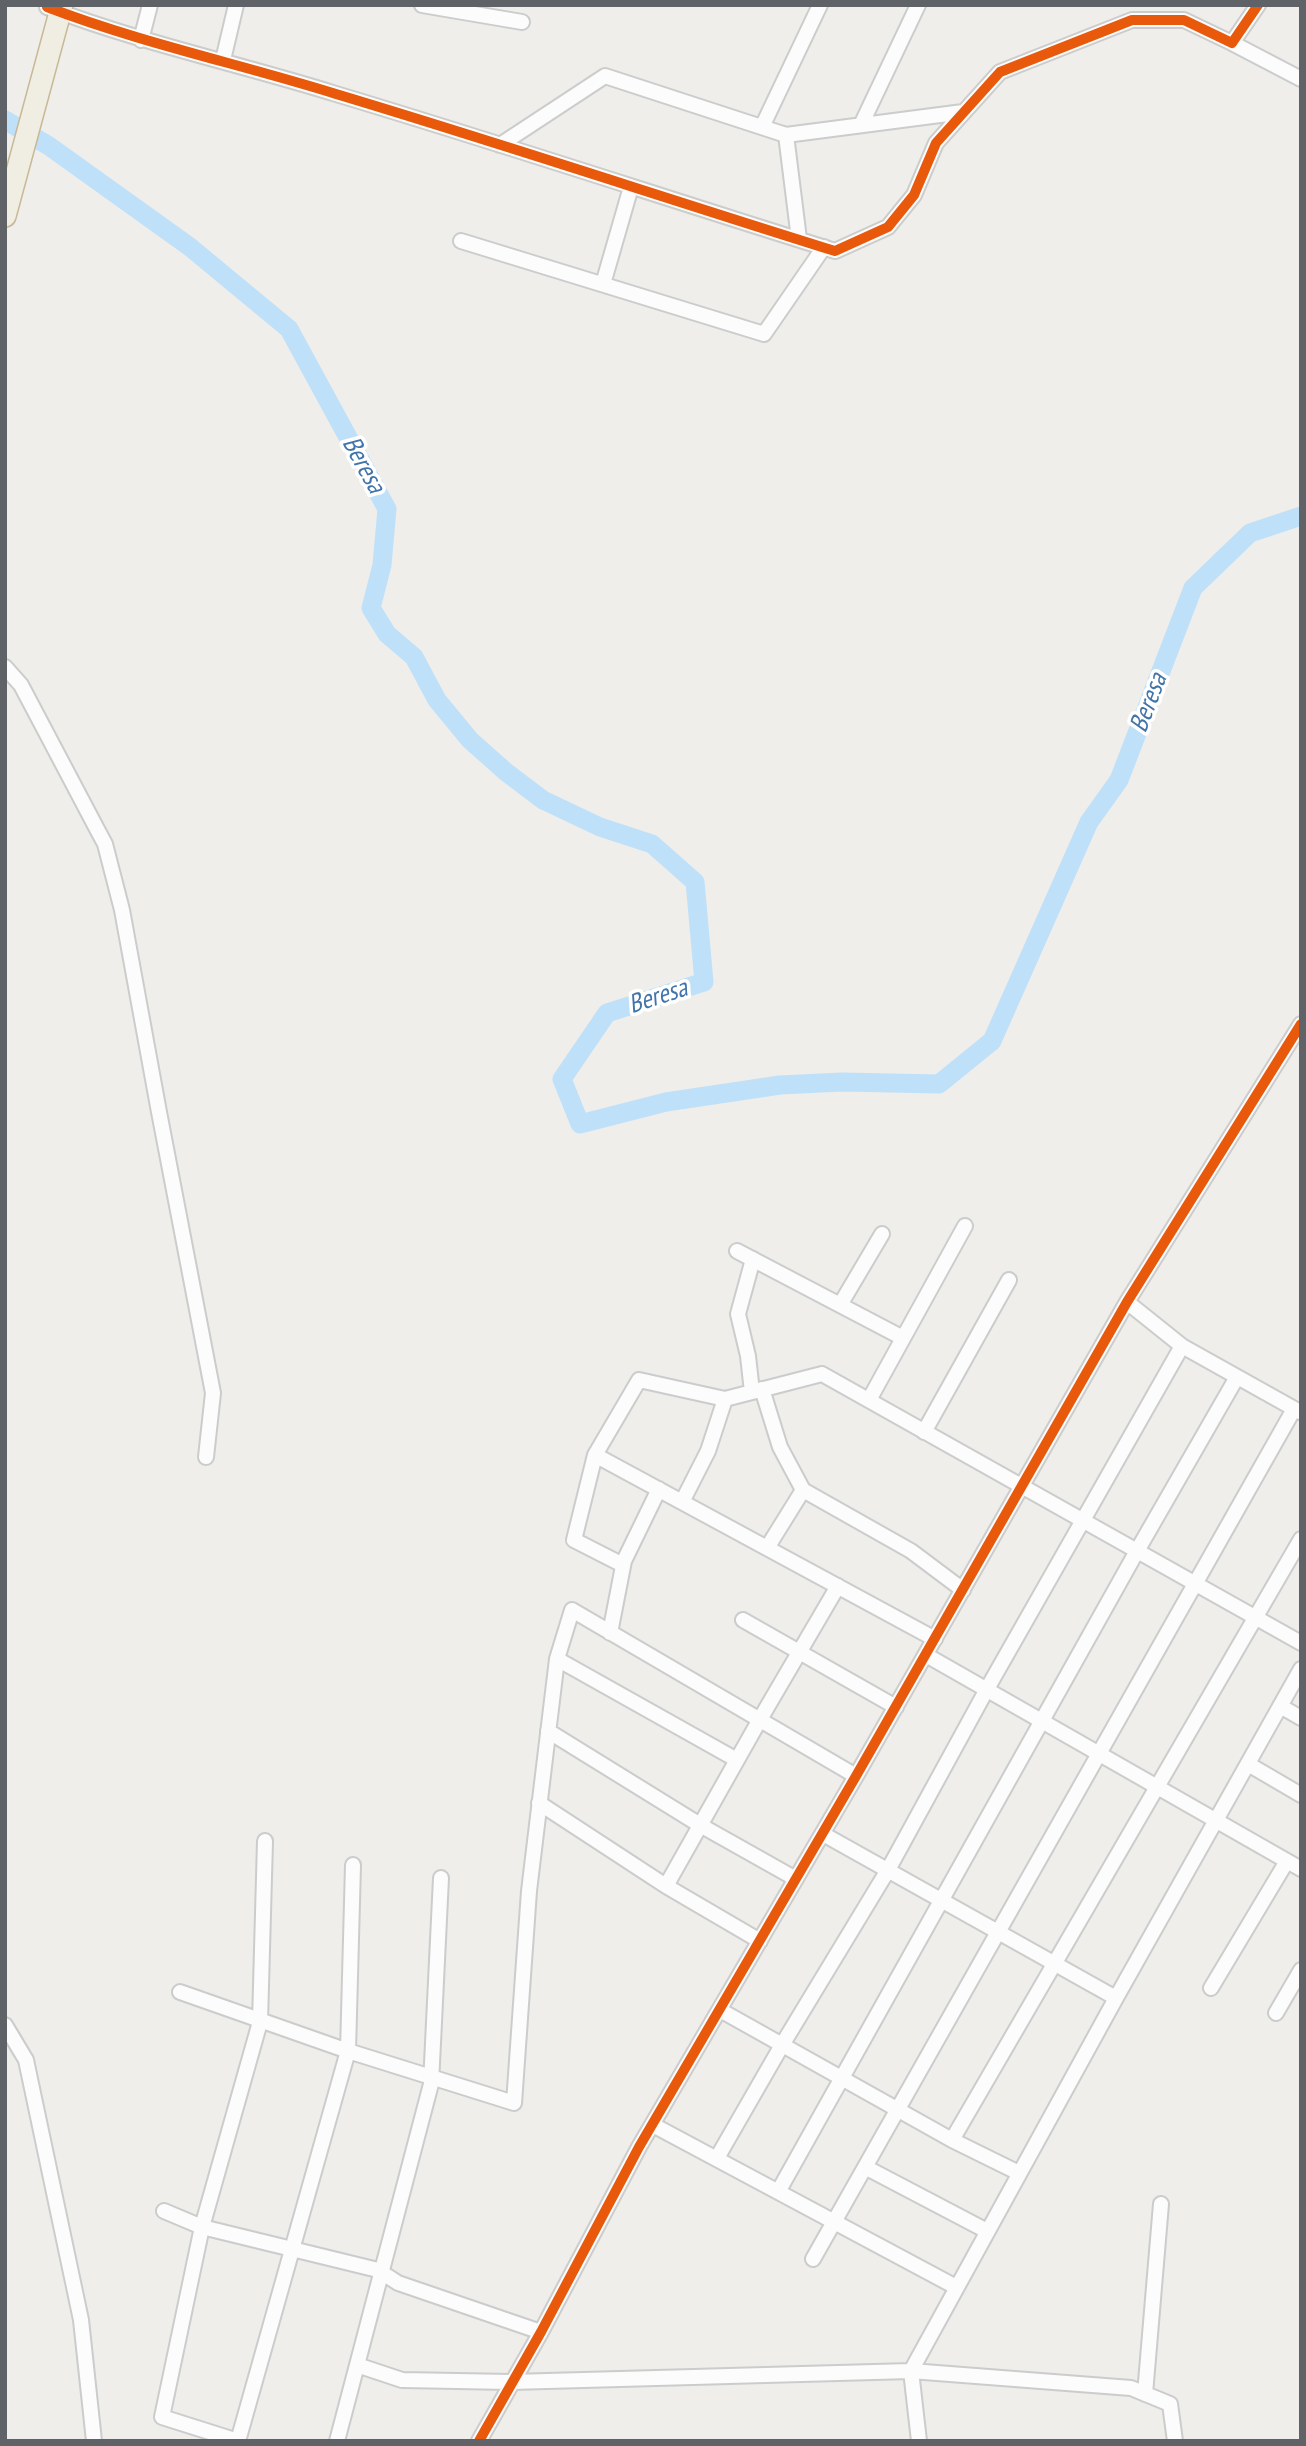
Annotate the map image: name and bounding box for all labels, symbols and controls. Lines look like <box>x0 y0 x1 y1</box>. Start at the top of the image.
water label: Beresa <box>335 431 391 499</box>
water label: Beresa <box>1124 669 1174 737</box>
water label: Beresa <box>625 973 691 1021</box>

